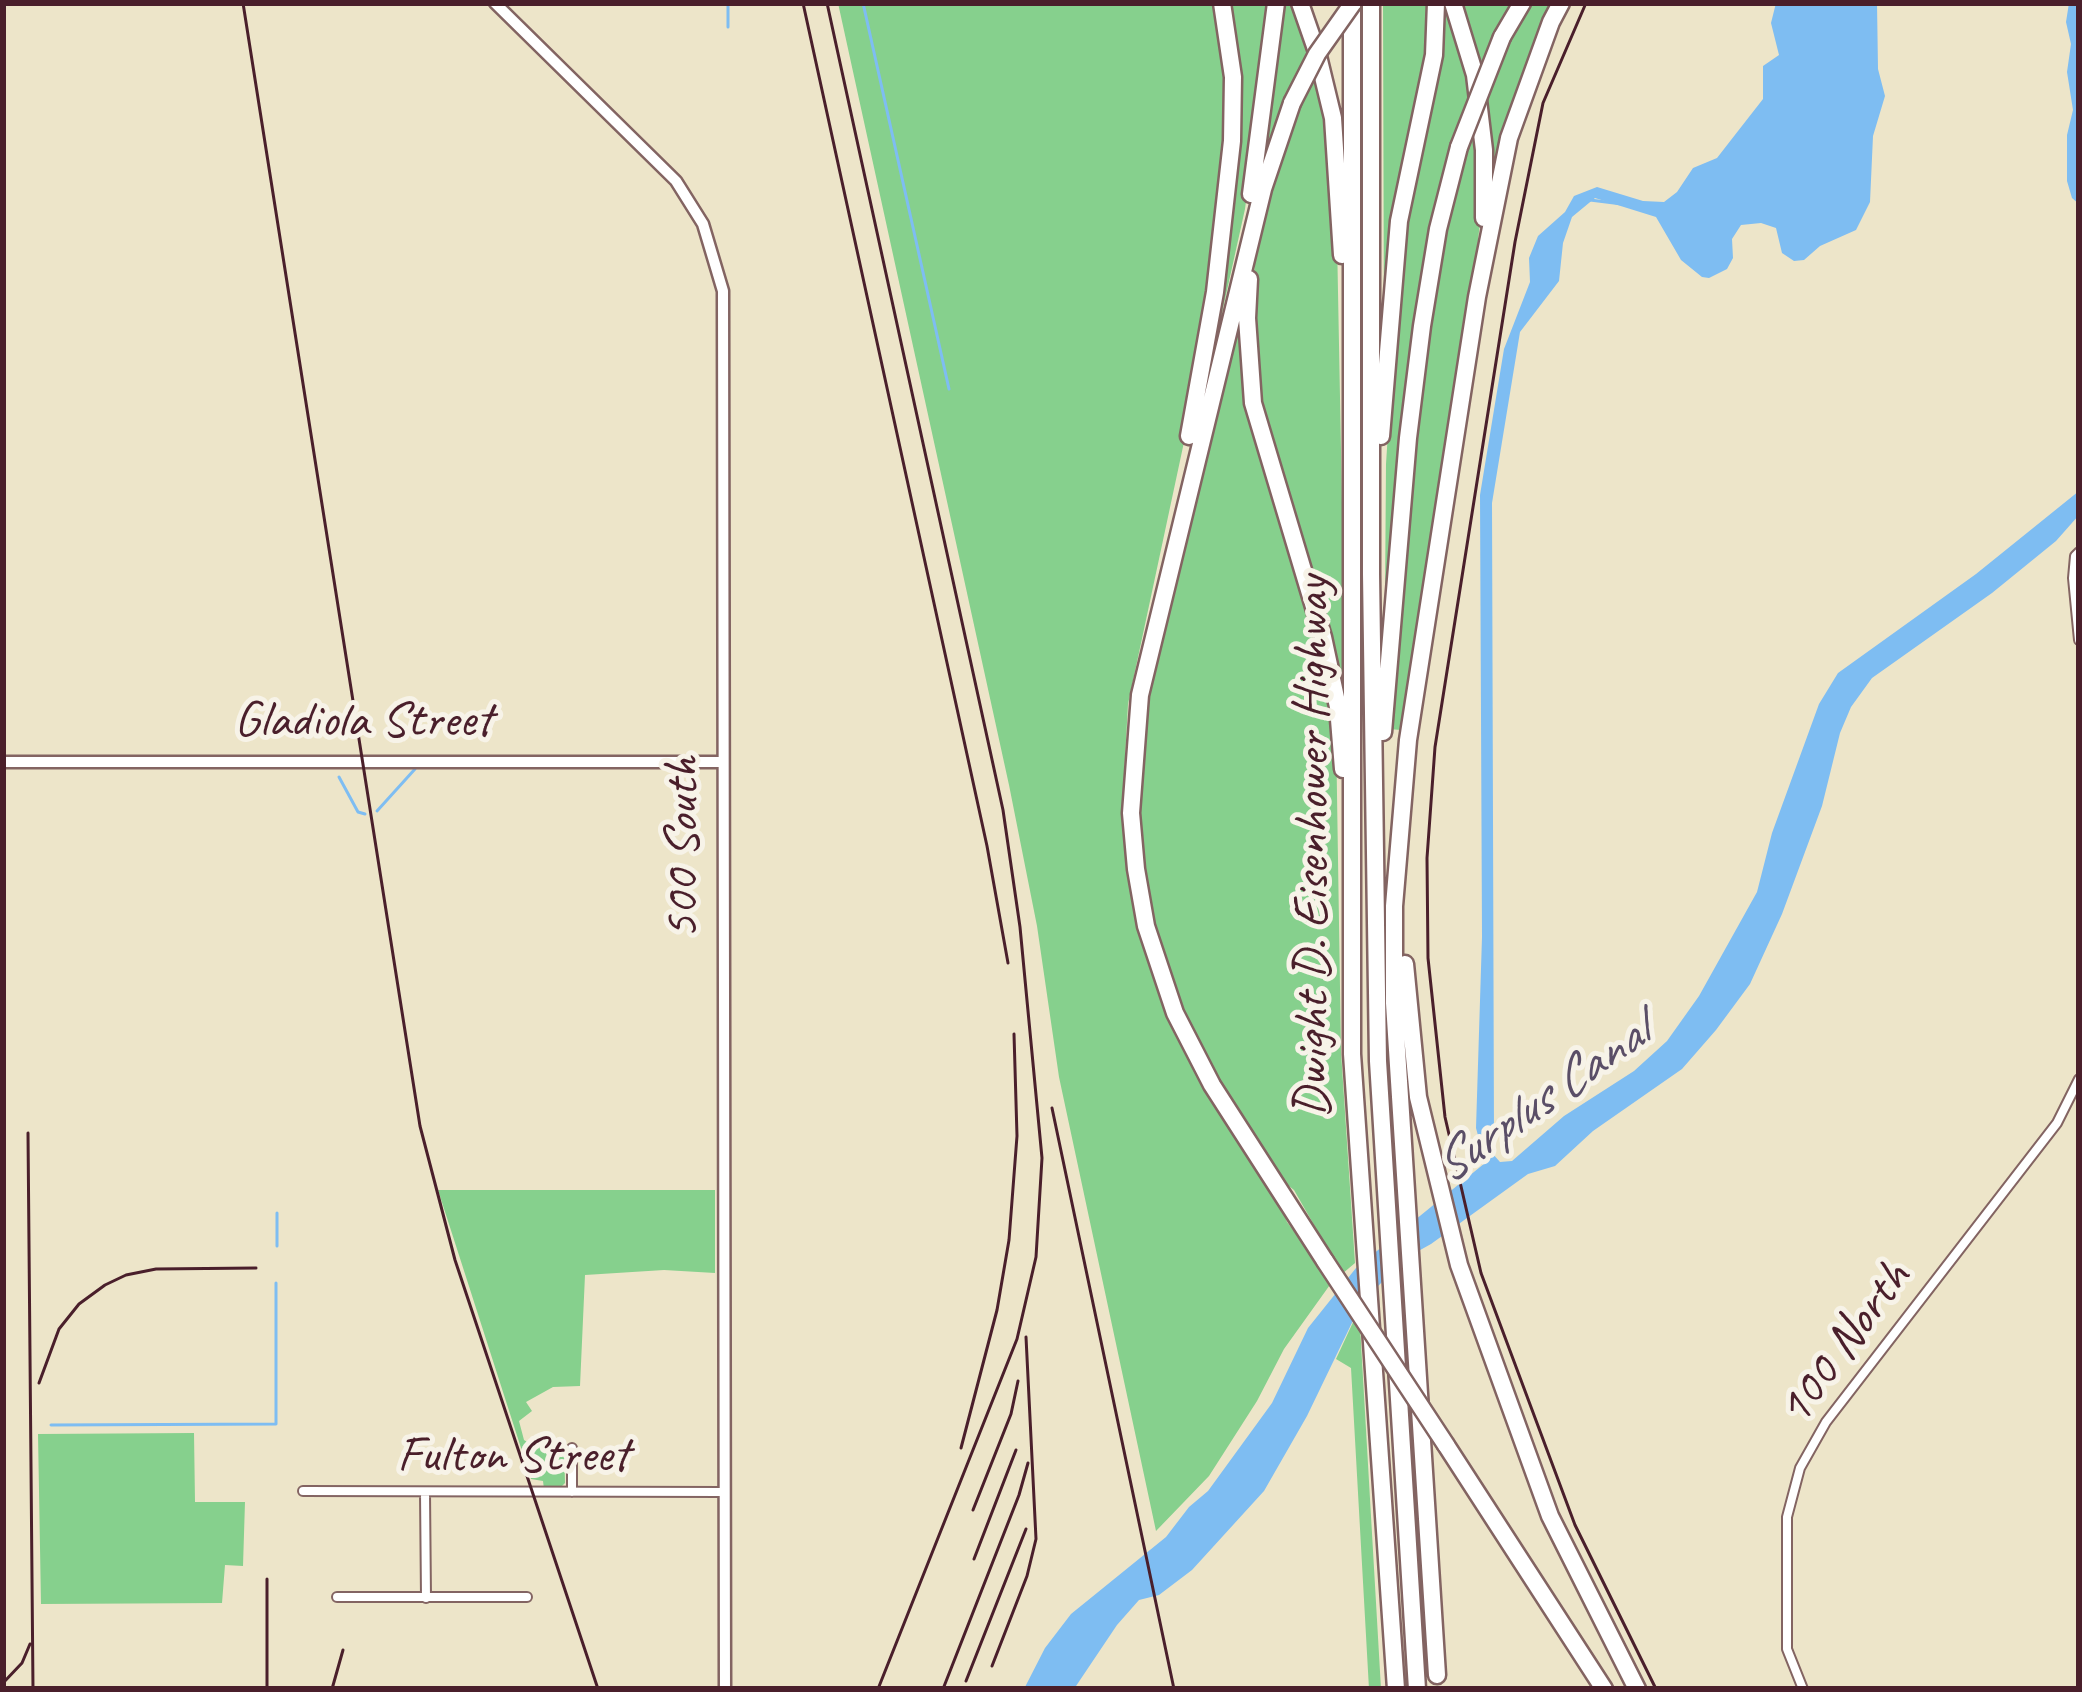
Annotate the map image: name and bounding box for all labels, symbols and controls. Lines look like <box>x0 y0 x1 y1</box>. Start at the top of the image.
street label: Dwight D. Eisenhower Highway <box>1283 576 1345 1118</box>
street label: Gladiola Street <box>234 691 492 753</box>
street label: 500 South <box>653 757 715 939</box>
water label: Surplus Canal <box>1421 1003 1663 1199</box>
street label: 100 North <box>1765 1250 1925 1438</box>
street label: Fulton Street <box>397 1426 629 1488</box>

